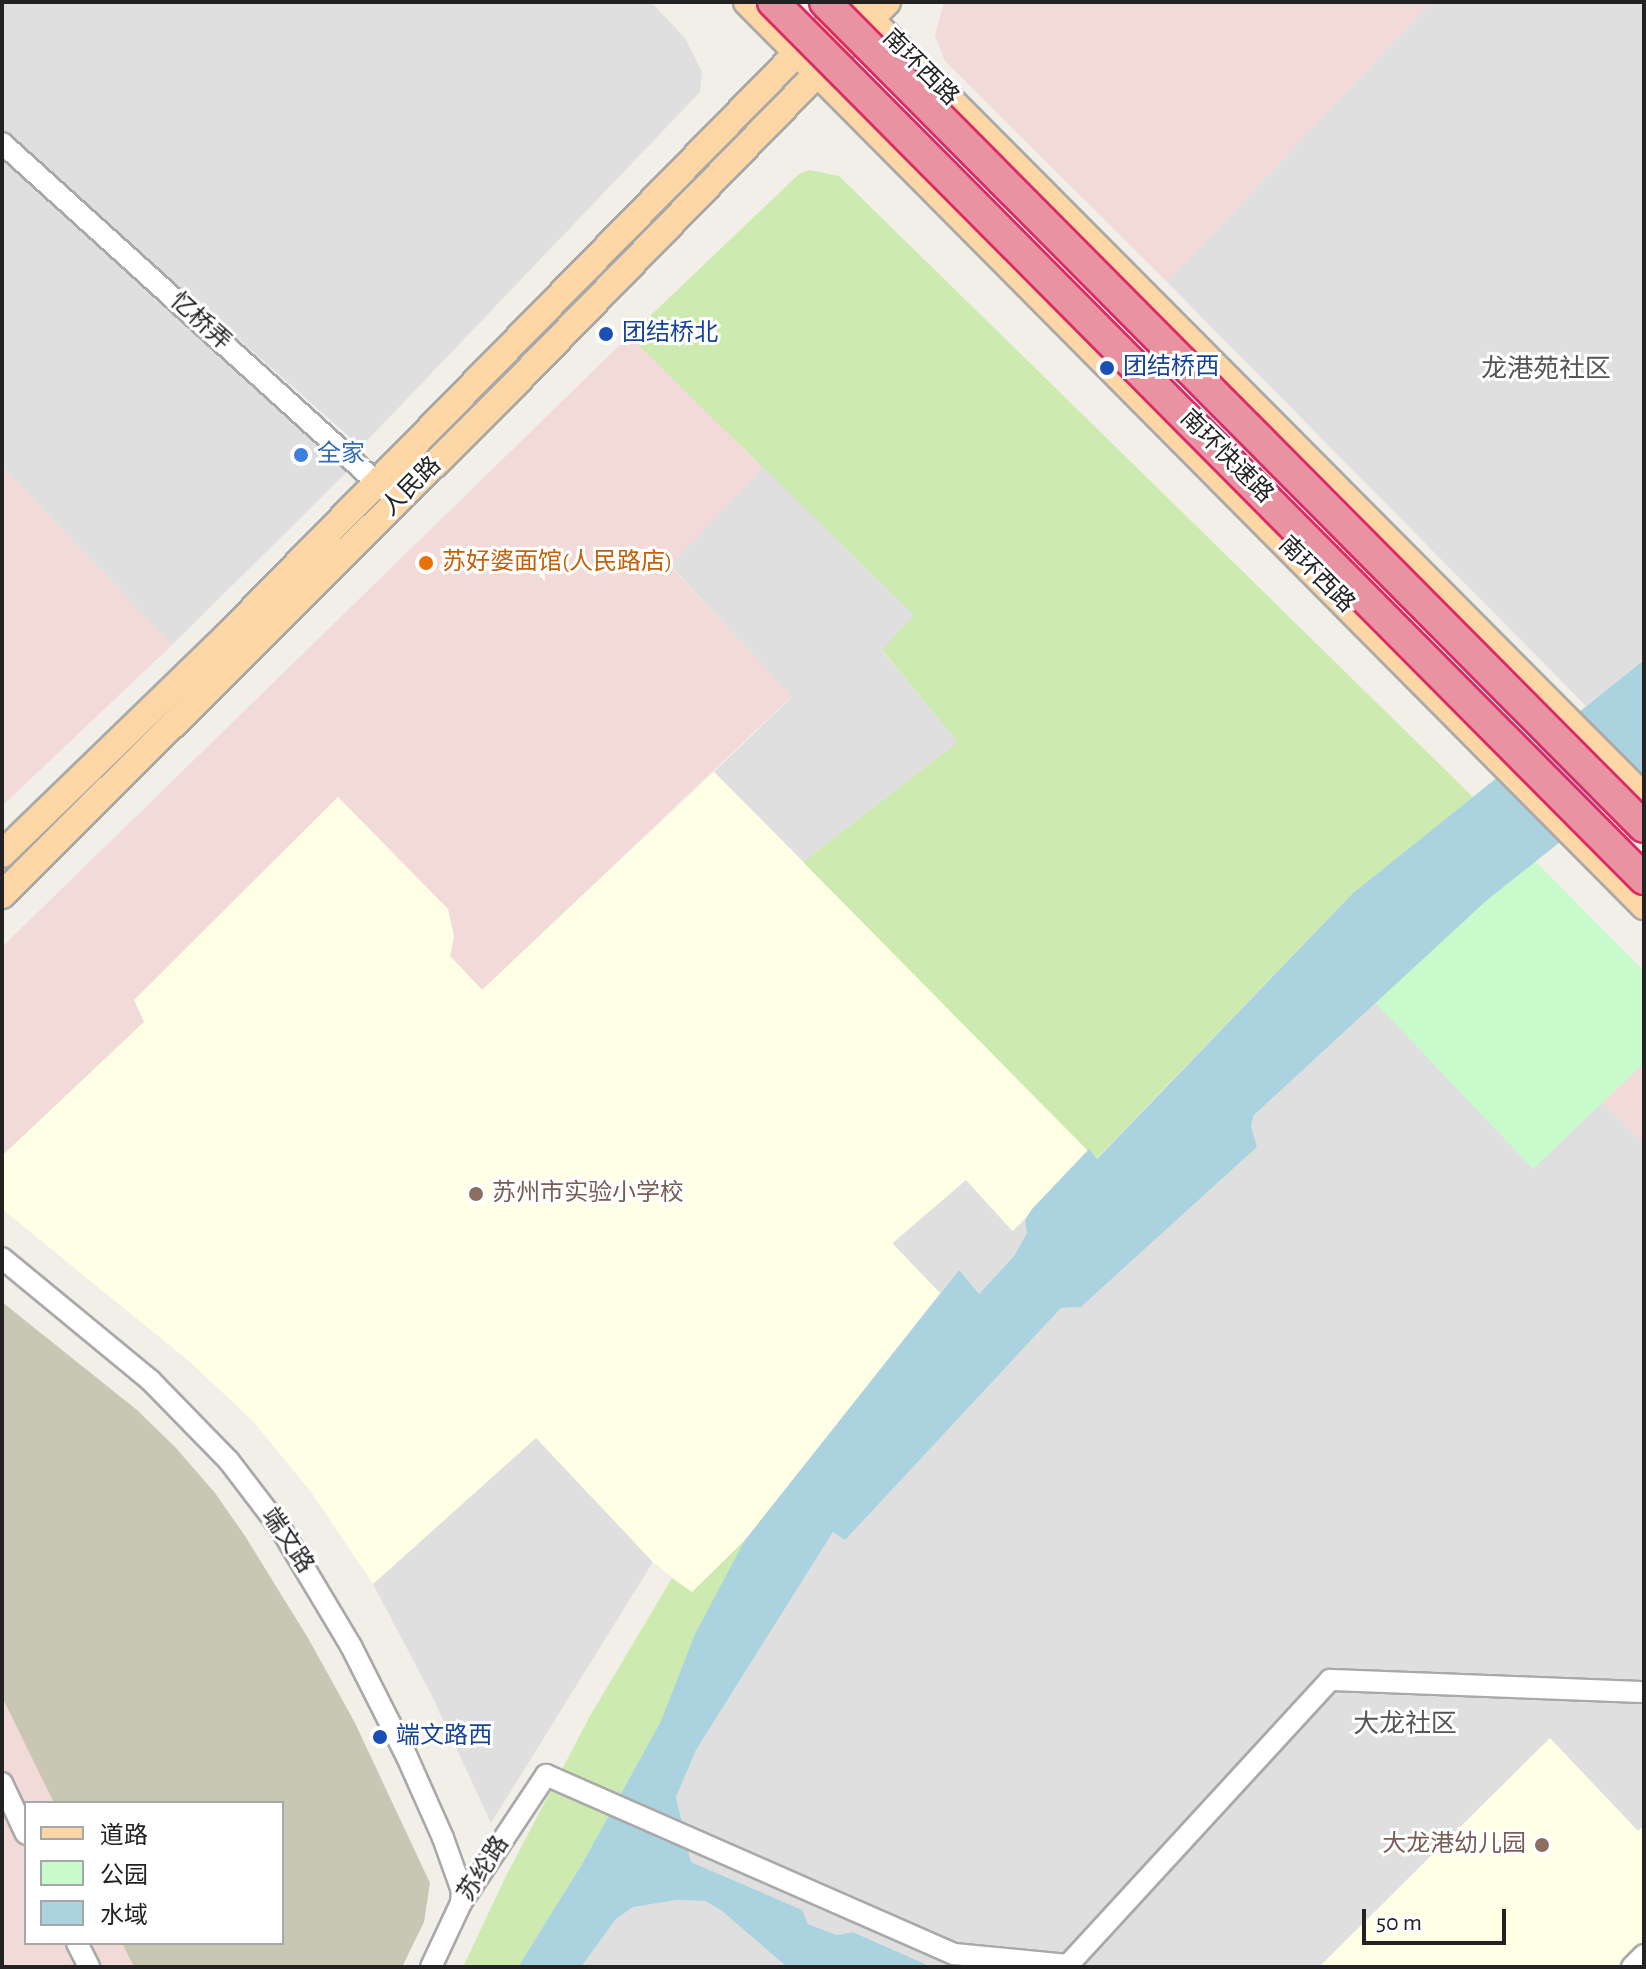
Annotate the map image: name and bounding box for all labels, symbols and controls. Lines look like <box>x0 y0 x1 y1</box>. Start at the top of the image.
street label: 南环西路 <box>876 24 964 112</box>
street label: 忆桥弄 <box>164 287 236 357</box>
place label: 团结桥北 <box>622 320 718 348</box>
marker: 团结桥北 <box>597 325 615 343</box>
place label: 团结桥西 <box>1123 354 1219 382</box>
district label: 龙港苑社区 <box>1481 354 1611 386</box>
marker: 团结桥西 <box>1098 359 1116 377</box>
street label: 南环快速路 <box>1173 404 1279 510</box>
place label: 全家 <box>317 441 365 469</box>
marker: 全家 <box>292 446 310 464</box>
street label: 人民路 <box>376 451 448 523</box>
street label: 南环西路 <box>1272 531 1360 619</box>
place label: 苏好婆面馆(人民路店) <box>442 549 672 577</box>
marker: 苏好婆面馆(人民路店) <box>417 554 435 572</box>
place label: 苏州市实验小学校 <box>492 1180 684 1208</box>
marker: 苏州市实验小学校 <box>467 1185 485 1203</box>
street label: 端文路 <box>255 1503 319 1579</box>
district label: 大龙社区 <box>1353 1709 1457 1741</box>
place label: 端文路西 <box>396 1723 492 1751</box>
marker: 端文路西 <box>371 1728 389 1746</box>
legend <box>24 1801 284 1945</box>
text: 道路 <box>100 1824 148 1848</box>
street label: 苏纶路 <box>452 1831 516 1907</box>
place label: 大龙港幼儿园 <box>1382 1831 1526 1859</box>
marker: 大龙港幼儿园 <box>1533 1836 1551 1854</box>
text: 公园 <box>100 1864 148 1888</box>
scale bar <box>1366 1893 1510 1943</box>
text: 水域 <box>100 1904 148 1928</box>
text: 50 m <box>1376 1911 1422 1935</box>

